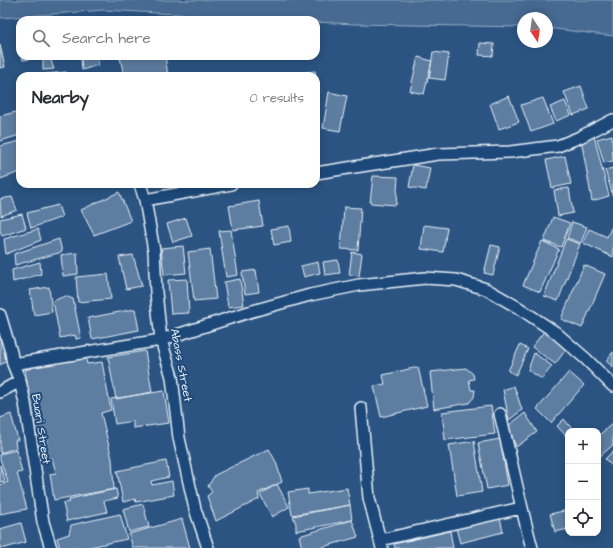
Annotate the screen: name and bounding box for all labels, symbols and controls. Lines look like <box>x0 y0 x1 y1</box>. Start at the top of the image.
north arrow <box>517 12 553 48</box>
search box <box>16 16 320 60</box>
icon: search <box>30 27 52 49</box>
text: Search here <box>62 28 151 49</box>
text: Nearby <box>32 86 89 110</box>
text: 0 results <box>249 89 304 107</box>
street label: Abass Street <box>166 327 196 403</box>
street label: Buari Street <box>27 393 55 466</box>
map controls <box>565 428 601 536</box>
button: + <box>565 428 601 464</box>
button: − <box>565 464 601 500</box>
button: locate <box>565 500 601 536</box>

